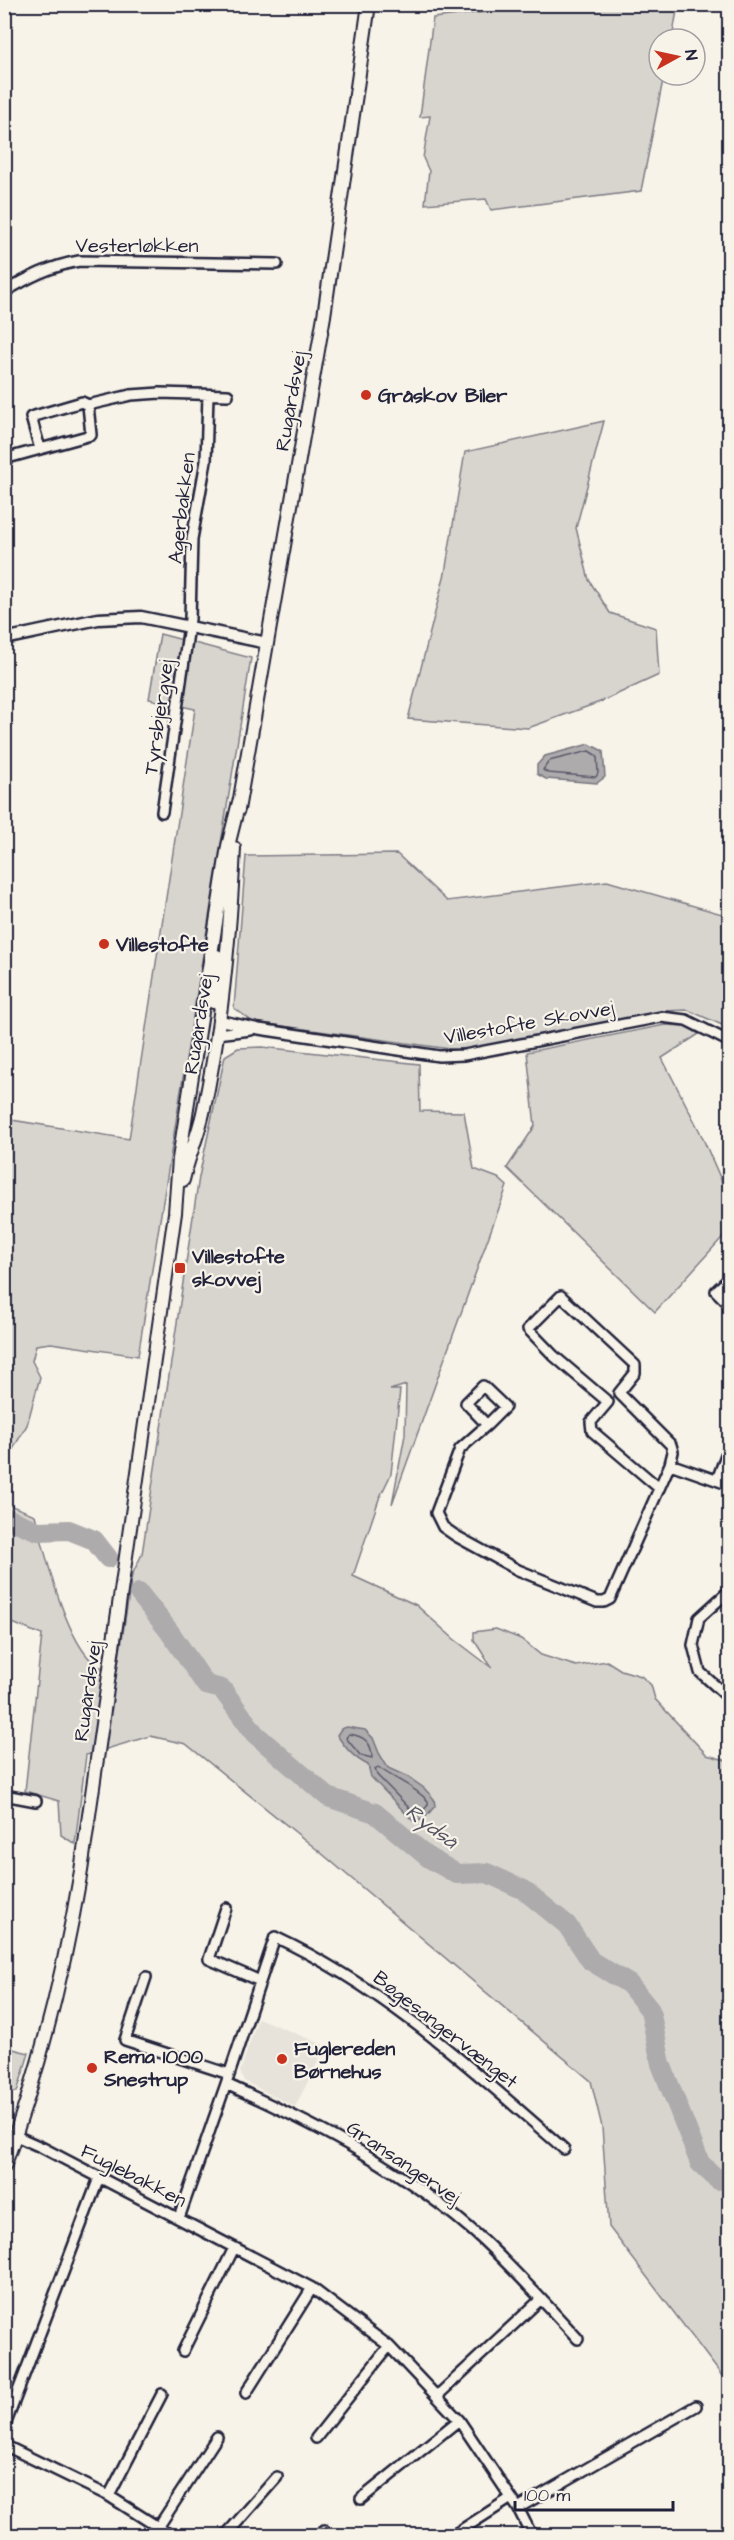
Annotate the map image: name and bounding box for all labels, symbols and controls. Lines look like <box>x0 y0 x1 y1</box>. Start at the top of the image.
north arrow <box>647 27 707 87</box>
text: N <box>679 49 702 62</box>
street label: Vesterløkken <box>75 232 199 260</box>
street label: Rugårdsvej <box>268 349 315 454</box>
place label: Gråskov Biler <box>378 382 508 410</box>
marker: Gråskov Biler <box>359 388 373 402</box>
street label: Agerbakken <box>161 451 204 565</box>
street label: Tyrsbjergvej <box>137 657 182 777</box>
place label: Villestofte <box>115 931 209 959</box>
marker: Villestofte <box>97 937 111 951</box>
street label: Rugårdsvej <box>177 972 222 1076</box>
street label: Villestofte Skovvej <box>442 994 617 1052</box>
place label: Villestofte skovvej <box>191 1243 285 1294</box>
marker: Villestofte skovvej <box>173 1261 187 1275</box>
street label: Rugårdsvej <box>67 1639 110 1743</box>
water label: Rydså <box>399 1797 465 1857</box>
street label: Bøgesangervænget <box>366 1964 524 2096</box>
place label: Fuglereden Børnehus <box>294 2035 395 2086</box>
place label: Rema 1000 Snestrup <box>103 2043 204 2094</box>
marker: Fuglereden Børnehus <box>275 2052 289 2066</box>
marker: Rema 1000 Snestrup <box>85 2061 99 2075</box>
street label: Gransangervej <box>340 2114 466 2212</box>
street label: Fuglebakken <box>75 2137 191 2215</box>
scale bar <box>515 2474 672 2512</box>
text: 100 m <box>524 2483 570 2508</box>

